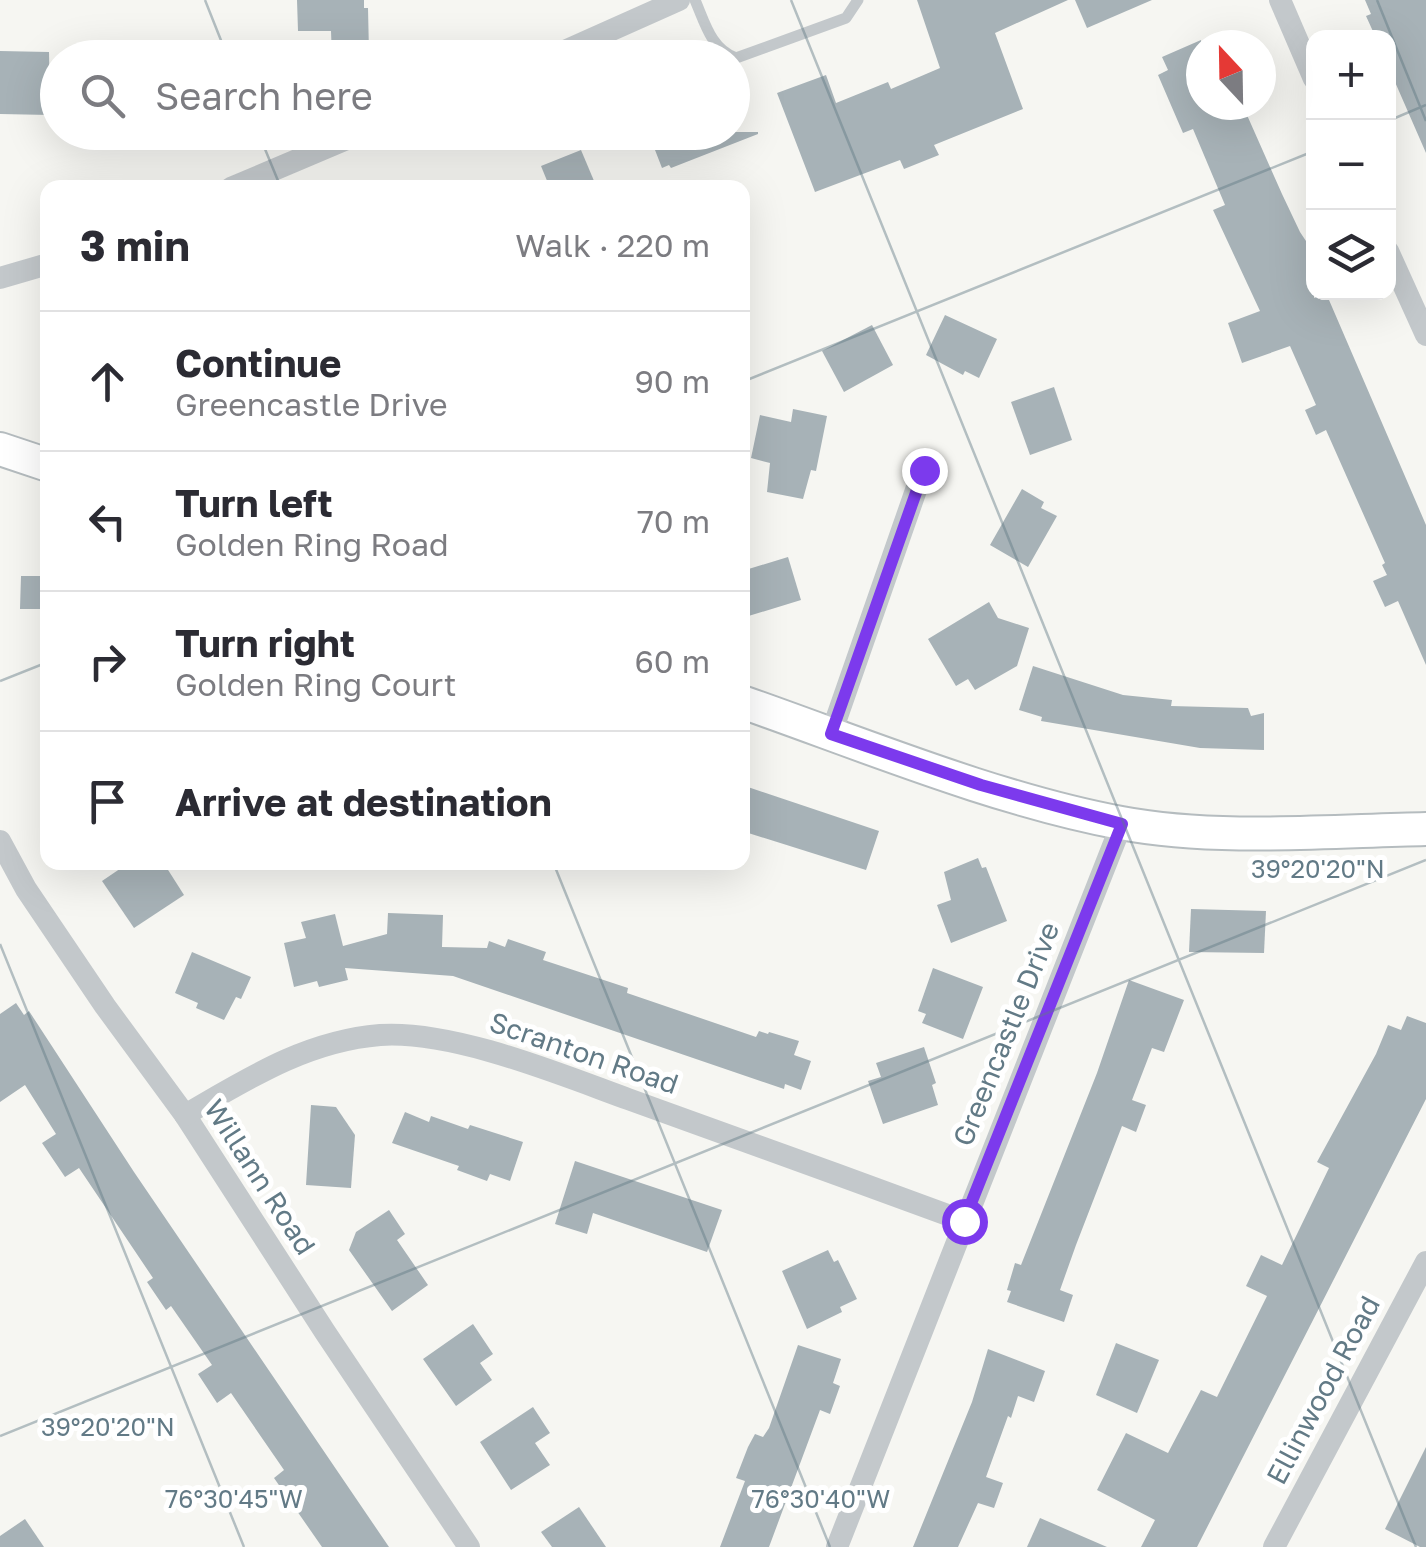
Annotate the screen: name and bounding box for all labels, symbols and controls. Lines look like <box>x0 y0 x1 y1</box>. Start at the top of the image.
north arrow <box>1186 30 1276 120</box>
map controls <box>1306 30 1396 300</box>
button: + <box>1306 30 1396 120</box>
search box <box>40 40 750 150</box>
icon: search <box>75 68 130 123</box>
text: Search here <box>155 73 373 118</box>
button: − <box>1306 120 1396 210</box>
button: layers <box>1306 210 1396 300</box>
text: 3 min <box>80 220 190 270</box>
text: Walk · 220 m <box>515 226 710 264</box>
text: Continue <box>175 340 341 385</box>
icon: ahead <box>80 354 135 409</box>
text: 90 m <box>634 362 710 400</box>
text: Greencastle Drive <box>175 385 448 423</box>
route end <box>902 448 948 494</box>
text: Turn left <box>175 480 333 525</box>
icon: left <box>80 494 135 549</box>
text: 70 m <box>637 502 710 540</box>
text: Golden Ring Road <box>175 525 449 563</box>
text: Turn right <box>175 620 355 665</box>
icon: right <box>80 634 135 689</box>
text: 60 m <box>634 642 710 680</box>
text: Golden Ring Court <box>175 665 457 703</box>
icon: arrive <box>80 774 135 829</box>
text: Arrive at destination <box>175 779 552 824</box>
text: 39°20'20"N <box>1251 853 1385 884</box>
street label: Greencastle Drive <box>946 917 1066 1151</box>
street label: Scranton Road <box>485 1005 683 1100</box>
street label: Willann Road <box>198 1093 323 1260</box>
route start <box>942 1199 988 1245</box>
street label: Ellinwood Road <box>1259 1290 1386 1489</box>
text: 39°20'20"N <box>41 1411 175 1442</box>
text: 76°30'45"W <box>165 1483 303 1514</box>
text: 76°30'40"W <box>752 1483 890 1514</box>

